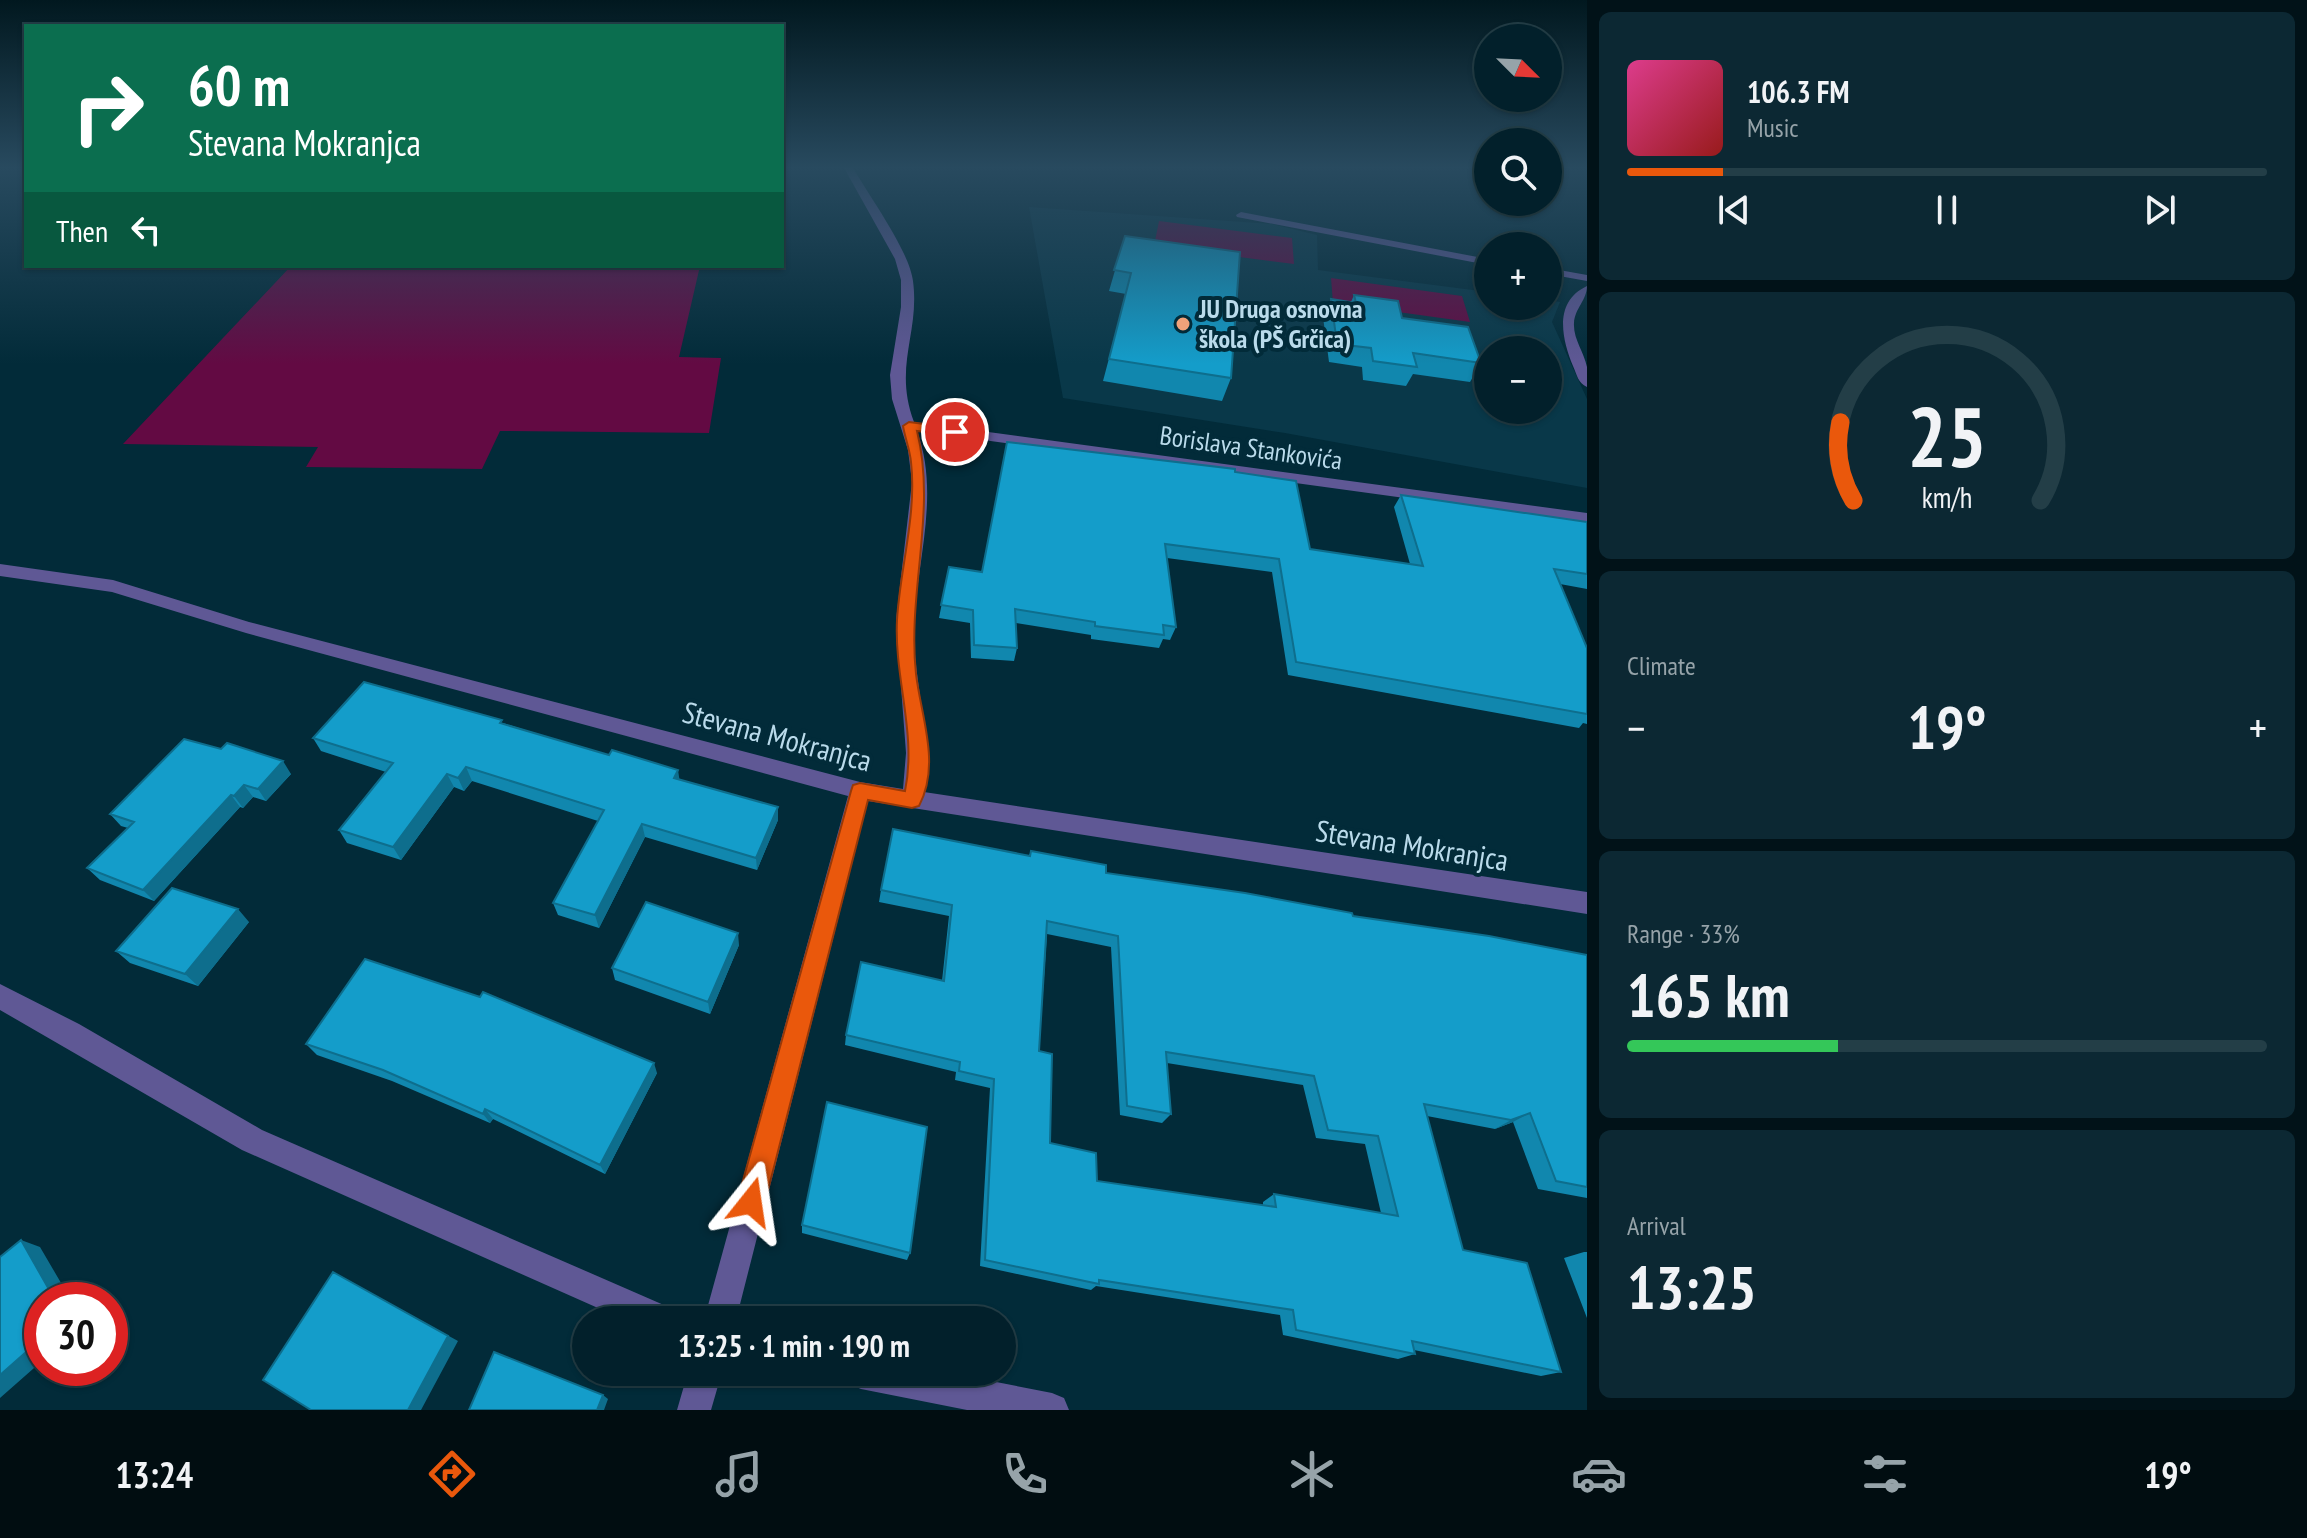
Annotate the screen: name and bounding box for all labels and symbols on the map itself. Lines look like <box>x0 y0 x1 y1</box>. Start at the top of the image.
north arrow <box>1474 24 1562 112</box>
place label: JU Druga osnovna škola (PŠ Grčica) <box>1198 292 1362 355</box>
marker: JU Druga osnovna škola (PŠ Grčica) <box>1174 315 1192 333</box>
pin <box>921 398 989 466</box>
street label: Borislava Stankovića <box>1158 418 1344 477</box>
street label: Stevana Mokranjca <box>679 692 876 780</box>
street label: Stevana Mokranjca <box>1313 810 1511 879</box>
position arrow <box>709 1160 793 1244</box>
speed limit sign: 30 <box>24 1282 128 1386</box>

